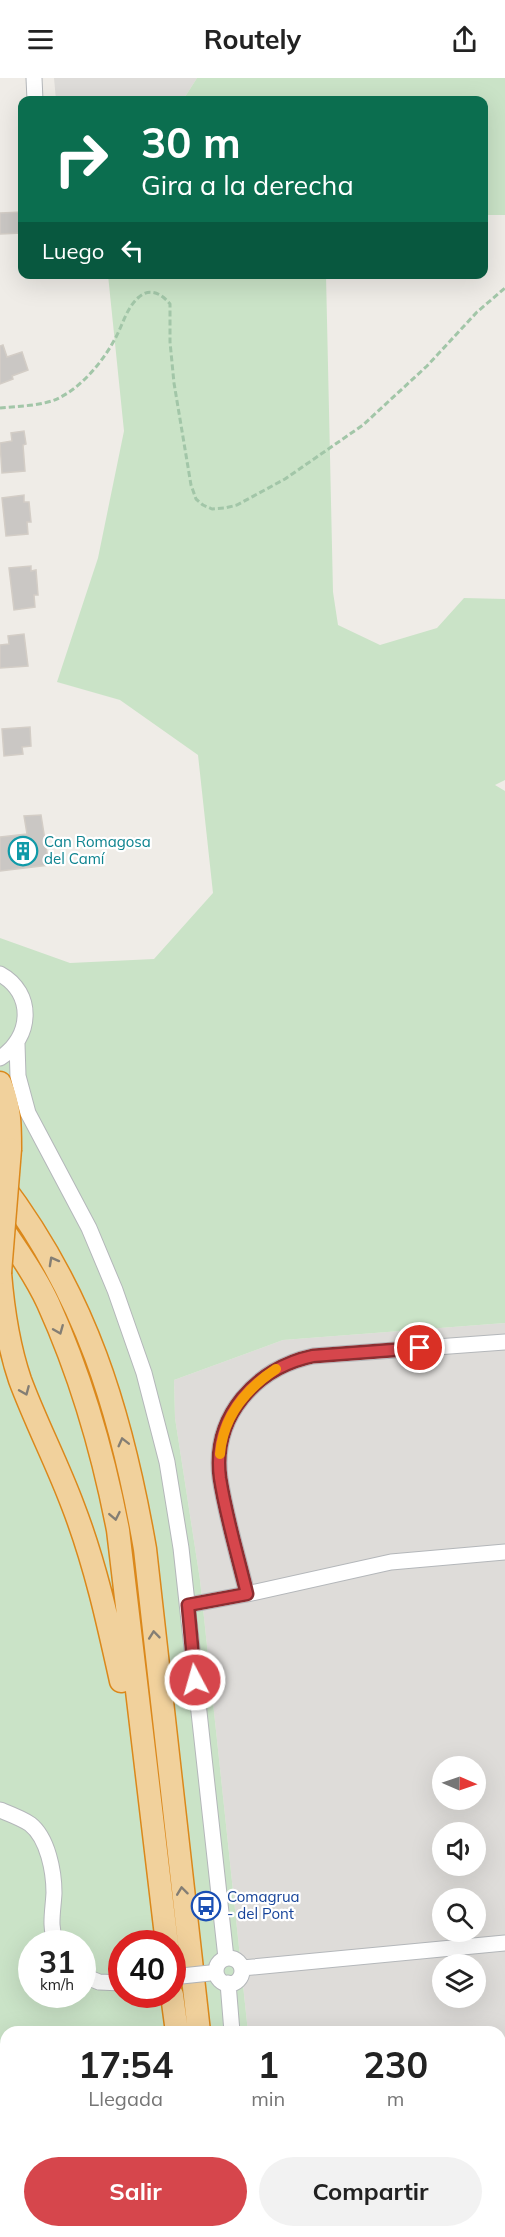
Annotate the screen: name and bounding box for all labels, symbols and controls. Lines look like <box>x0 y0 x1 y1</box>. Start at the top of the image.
text: Routely <box>204 22 301 56</box>
icon: menu <box>24 23 57 56</box>
icon: share <box>448 23 481 56</box>
text: 30 m <box>141 116 241 169</box>
icon: right <box>42 120 120 198</box>
text: Gira a la derecha <box>141 168 354 202</box>
icon: left <box>116 234 149 267</box>
text: Luego <box>42 237 104 265</box>
place label: Can Romagosa del Camí <box>44 832 151 868</box>
building icon: Can Romagosa del Camí <box>7 835 39 867</box>
one-way arrow <box>49 1257 60 1267</box>
pin <box>394 1322 445 1373</box>
one-way arrow <box>52 1324 64 1335</box>
icon: arrive <box>403 1331 436 1364</box>
one-way arrow <box>18 1385 30 1396</box>
one-way arrow <box>118 1437 131 1447</box>
one-way arrow <box>108 1511 121 1521</box>
one-way arrow <box>148 1630 161 1639</box>
position arrow <box>163 1648 227 1712</box>
north arrow <box>432 1756 486 1810</box>
map controls <box>432 1756 486 2008</box>
button: sound <box>432 1822 486 1876</box>
one-way arrow <box>177 1886 189 1896</box>
place label: Comagrua - del Pont <box>227 1887 300 1923</box>
button: search <box>432 1888 486 1942</box>
bus stop icon: Comagrua - del Pont <box>190 1890 222 1922</box>
speed limit sign: 40 <box>108 1930 186 2008</box>
text: 31 <box>39 1943 75 1981</box>
button: layers <box>432 1954 486 2008</box>
text: km/h <box>40 1975 74 1994</box>
text: 17:54 <box>78 2042 173 2087</box>
text: 1 <box>257 2042 279 2087</box>
text: 230 <box>363 2042 428 2087</box>
text: Llegada <box>88 2086 163 2111</box>
text: min <box>251 2086 285 2111</box>
text: m <box>387 2086 404 2111</box>
button: Salir <box>24 2157 247 2226</box>
button: Compartir <box>259 2157 482 2226</box>

